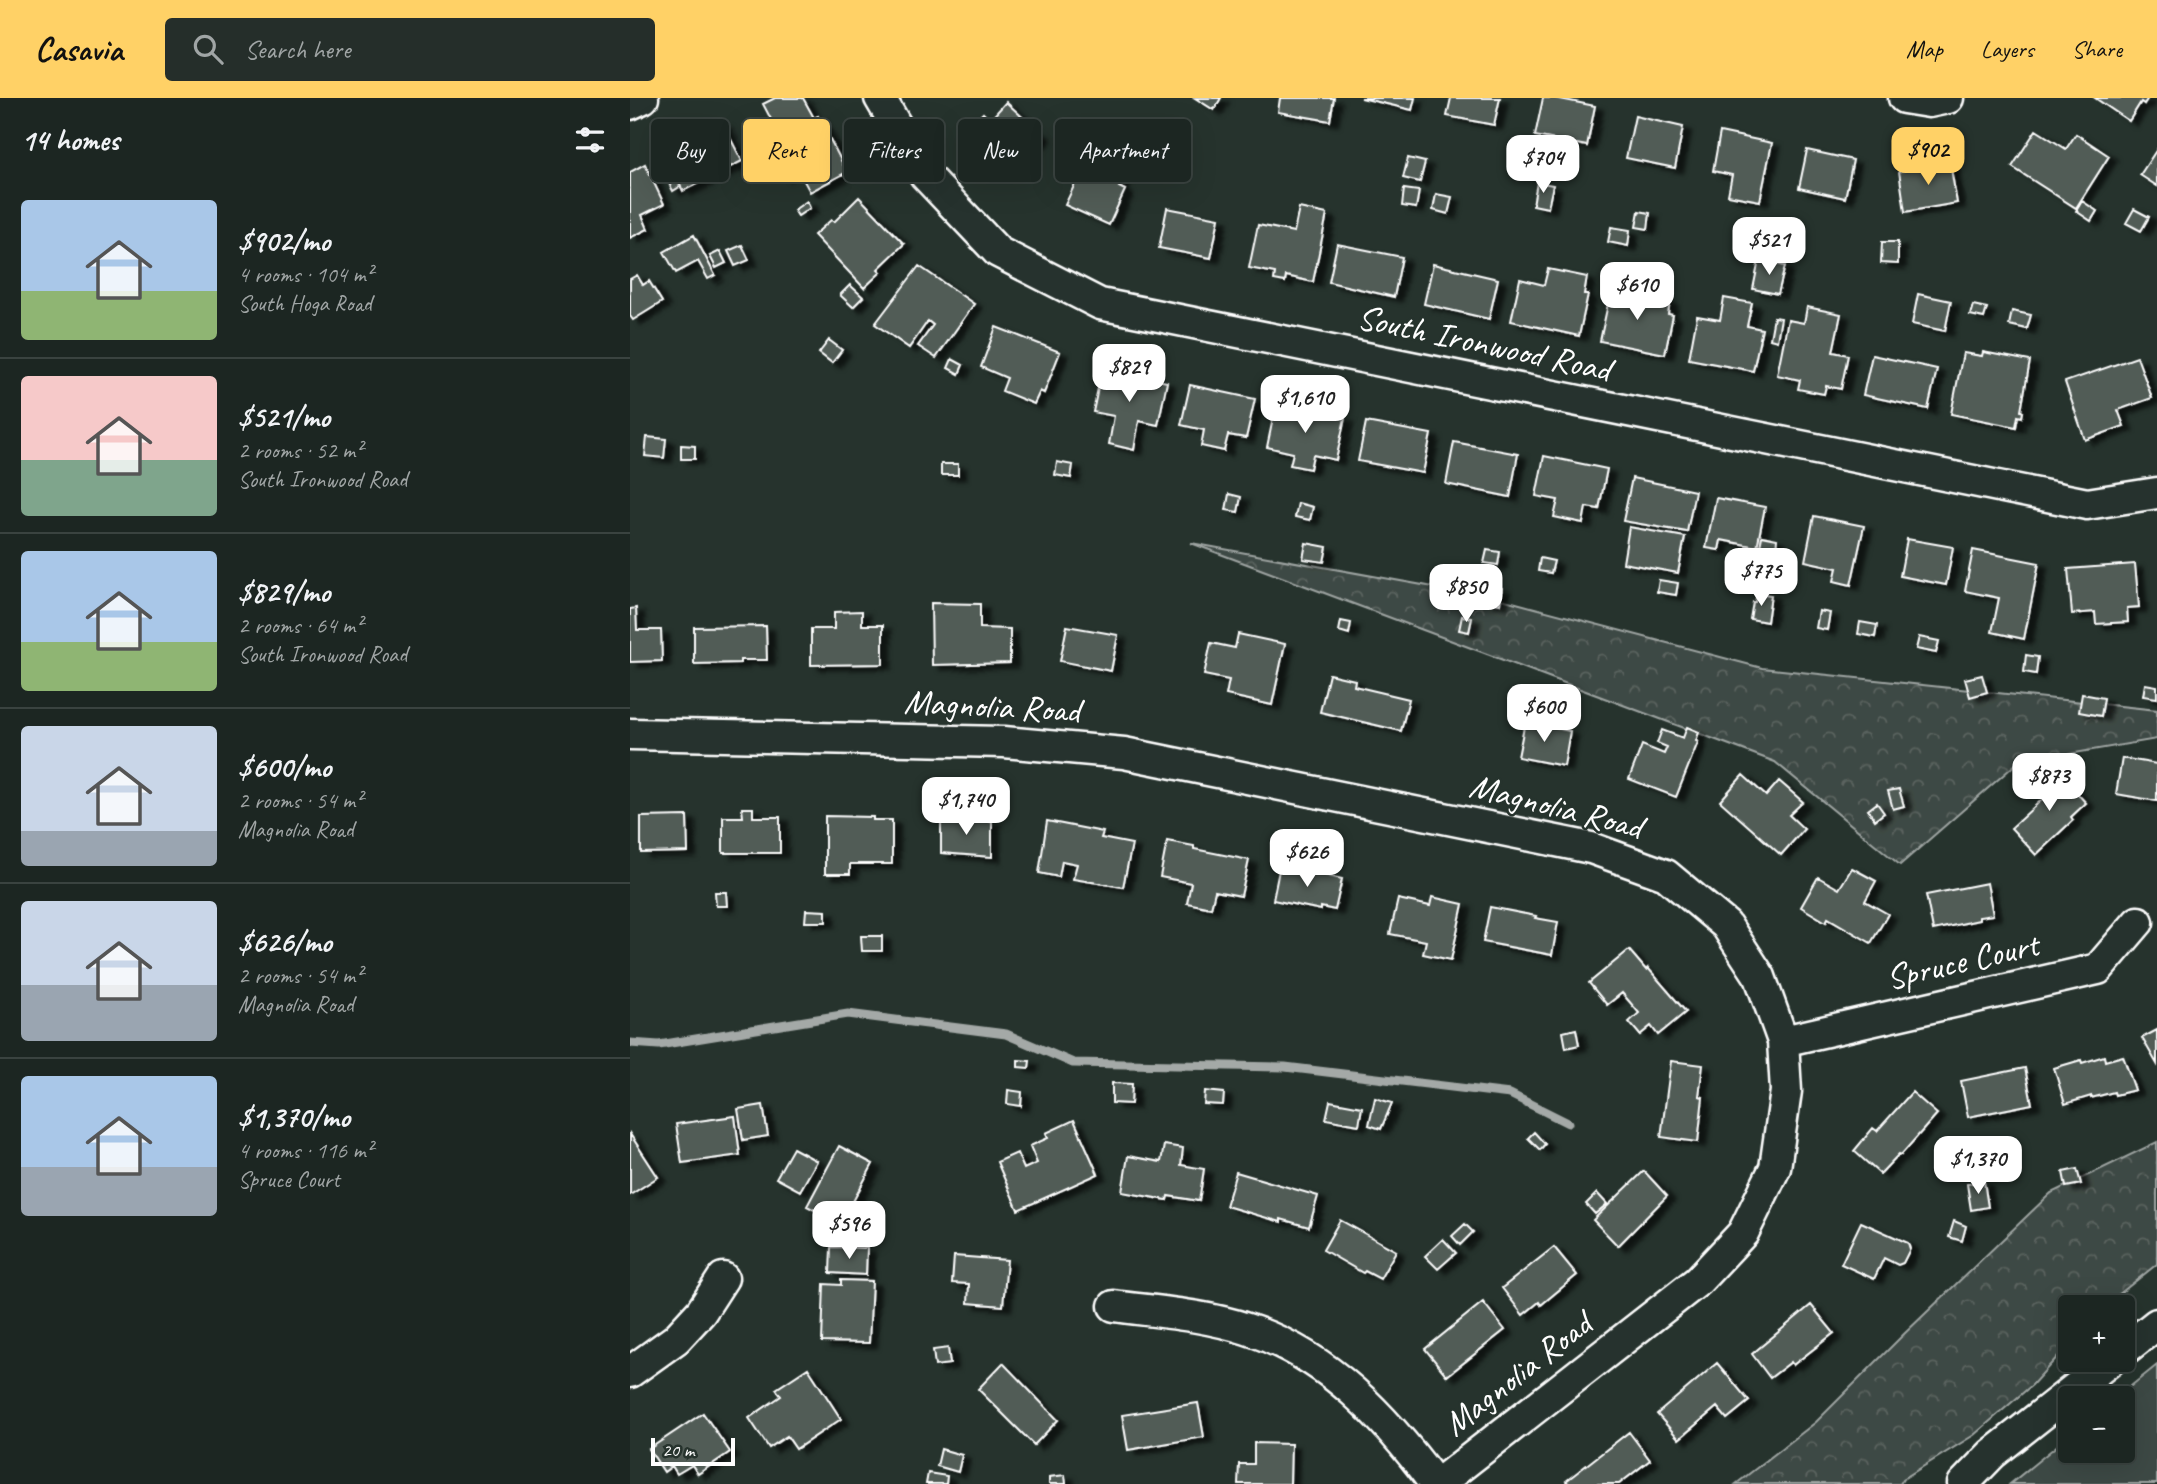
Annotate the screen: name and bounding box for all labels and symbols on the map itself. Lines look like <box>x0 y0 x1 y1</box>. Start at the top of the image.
pin: $902 <box>1887 127 1969 187</box>
pin: $704 <box>1502 136 1584 195</box>
pin: $521 <box>1728 218 1810 277</box>
pin: $610 <box>1596 262 1678 322</box>
street label: South Ironwood Road <box>1353 294 1620 393</box>
pin: $829 <box>1088 344 1170 404</box>
pin: $1,610 <box>1248 376 1362 435</box>
pin: $775 <box>1720 548 1802 608</box>
pin: $850 <box>1425 564 1507 624</box>
street label: Magnolia Road <box>903 679 1086 733</box>
pin: $600 <box>1503 684 1585 744</box>
pin: $873 <box>2008 754 2090 813</box>
street label: Magnolia Road <box>1465 763 1652 850</box>
pin: $1,740 <box>909 778 1023 837</box>
pin: $626 <box>1266 830 1348 889</box>
street label: Spruce Court <box>1882 921 2046 1000</box>
pin: $1,370 <box>1921 1136 2035 1196</box>
pin: $596 <box>808 1202 890 1261</box>
street label: Magnolia Road <box>1434 1299 1604 1446</box>
scale bar <box>651 1435 735 1467</box>

